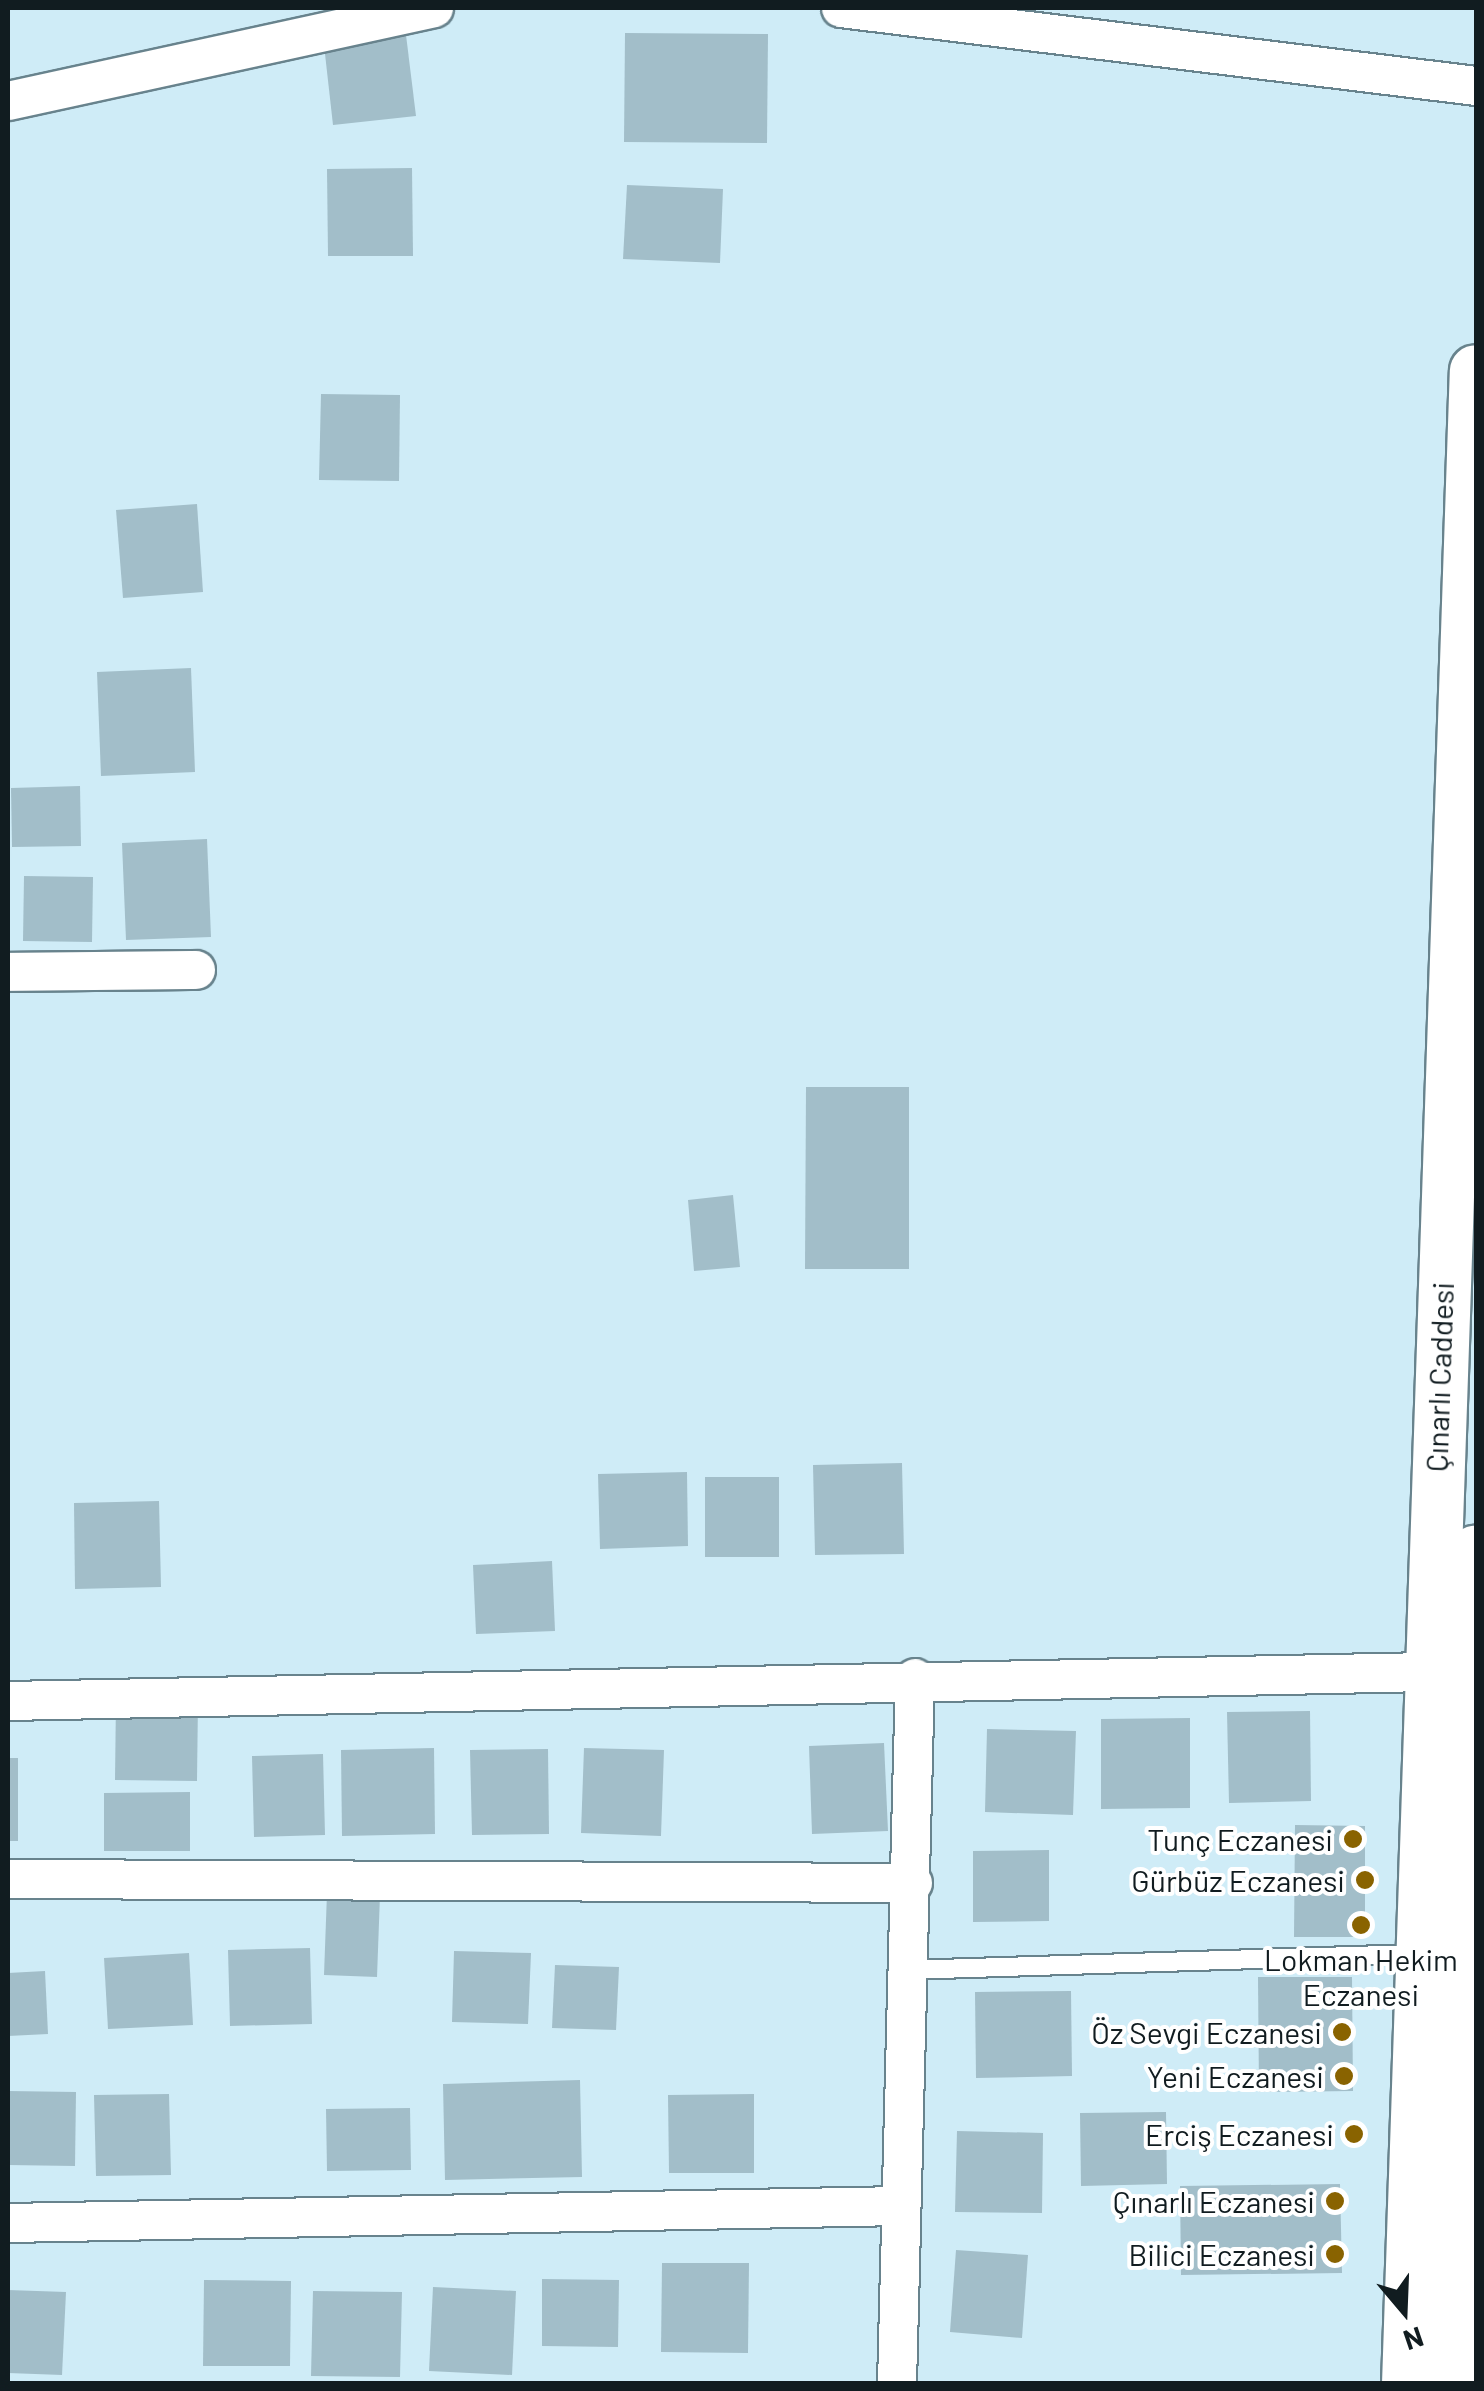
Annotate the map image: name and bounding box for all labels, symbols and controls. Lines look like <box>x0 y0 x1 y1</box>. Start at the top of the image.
street label: Çınarlı Caddesi <box>1418 1281 1460 1473</box>
place label: Tunç Eczanesi <box>1147 1821 1333 1857</box>
marker: Tunç Eczanesi <box>1342 1828 1364 1850</box>
place label: Gürbüz Eczanesi <box>1131 1862 1345 1898</box>
marker: Gürbüz Eczanesi <box>1354 1869 1376 1891</box>
marker: Lokman Hekim Eczanesi <box>1350 1914 1372 1936</box>
place label: Lokman Hekim Eczanesi <box>1264 1941 1458 2012</box>
place label: Öz Sevgi Eczanesi <box>1091 2014 1322 2050</box>
marker: Öz Sevgi Eczanesi <box>1331 2021 1353 2043</box>
place label: Yeni Eczanesi <box>1147 2058 1324 2094</box>
marker: Yeni Eczanesi <box>1333 2065 1355 2087</box>
place label: Erciş Eczanesi <box>1145 2116 1334 2152</box>
marker: Erciş Eczanesi <box>1343 2123 1365 2145</box>
place label: Çınarlı Eczanesi <box>1112 2183 1315 2219</box>
marker: Çınarlı Eczanesi <box>1324 2190 1346 2212</box>
place label: Bilici Eczanesi <box>1128 2236 1315 2272</box>
marker: Bilici Eczanesi <box>1324 2243 1346 2265</box>
north arrow <box>1354 2261 1454 2361</box>
text: N <box>1399 2320 1428 2358</box>

